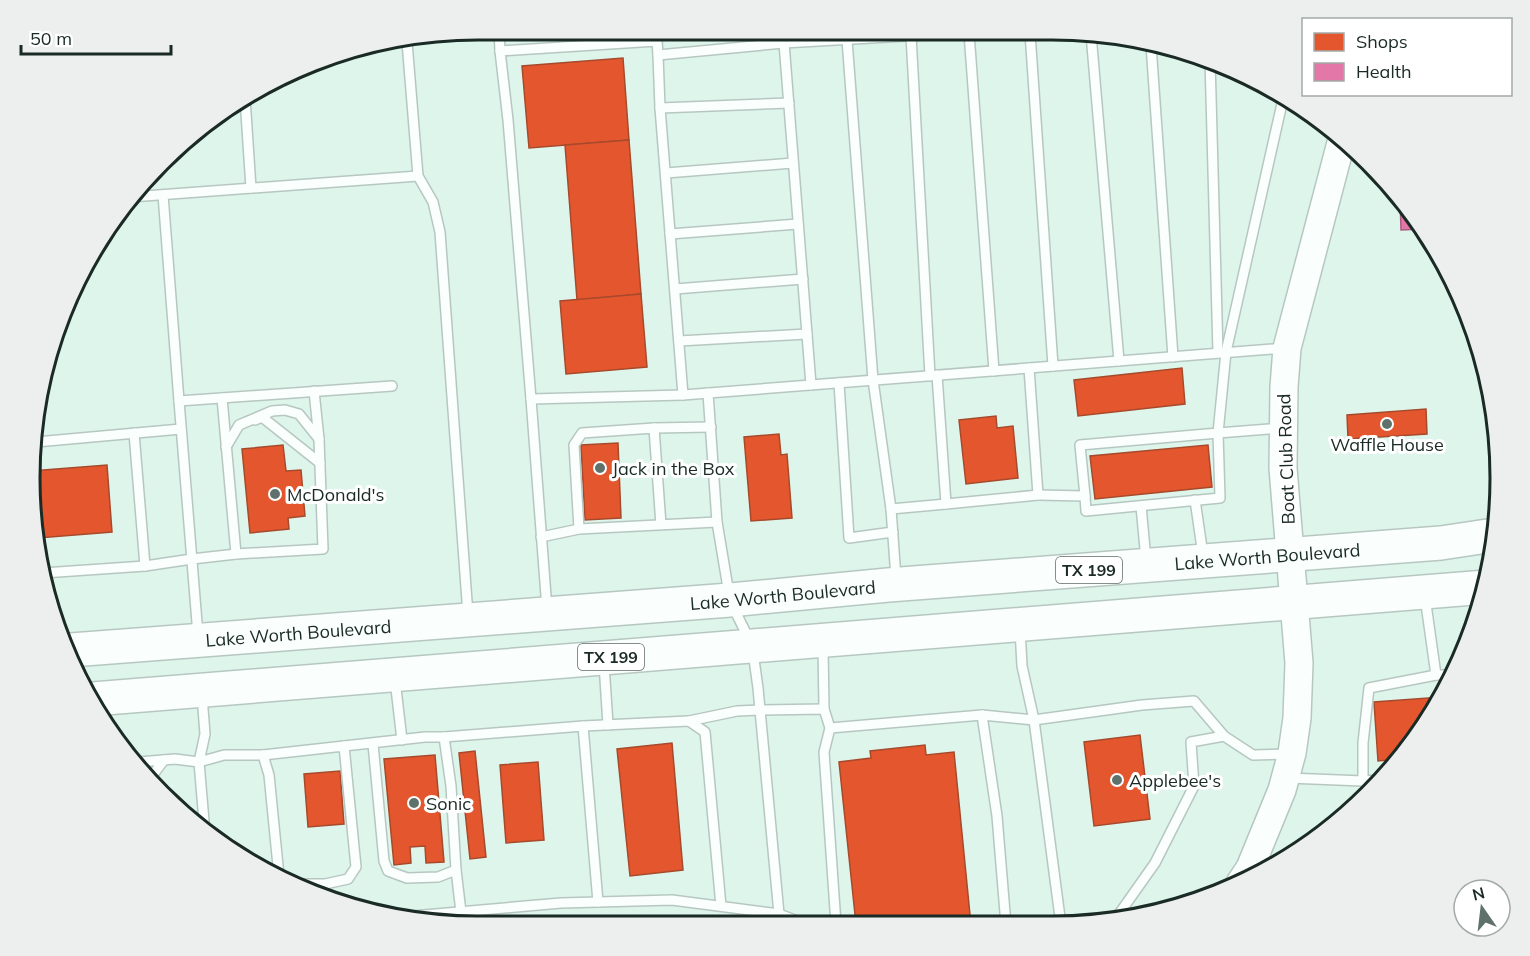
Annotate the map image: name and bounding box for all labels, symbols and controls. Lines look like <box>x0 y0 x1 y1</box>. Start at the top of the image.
scale bar <box>21 18 171 56</box>
legend <box>1302 18 1512 96</box>
text: 50 m <box>30 27 72 50</box>
text: Shops <box>1356 30 1408 53</box>
text: Health <box>1356 60 1412 83</box>
street label: Boat Club Road <box>1272 393 1300 525</box>
marker: Waffle House <box>1380 417 1394 431</box>
place label: Waffle House <box>1330 433 1444 456</box>
place label: Jack in the Box <box>612 457 735 480</box>
marker: Jack in the Box <box>593 461 607 475</box>
place label: McDonald's <box>287 483 384 506</box>
marker: McDonald's <box>268 487 282 501</box>
street label: Lake Worth Boulevard <box>1174 538 1361 575</box>
road number: TX 199 <box>1056 557 1122 583</box>
street label: Lake Worth Boulevard <box>689 575 877 614</box>
street label: Lake Worth Boulevard <box>205 614 392 651</box>
road number: TX 199 <box>578 644 644 670</box>
place label: Applebee's <box>1129 769 1221 792</box>
marker: Applebee's <box>1110 773 1124 787</box>
place label: Sonic <box>426 792 471 815</box>
marker: Sonic <box>407 796 421 810</box>
north arrow <box>1452 878 1512 938</box>
text: N <box>1470 882 1487 905</box>

